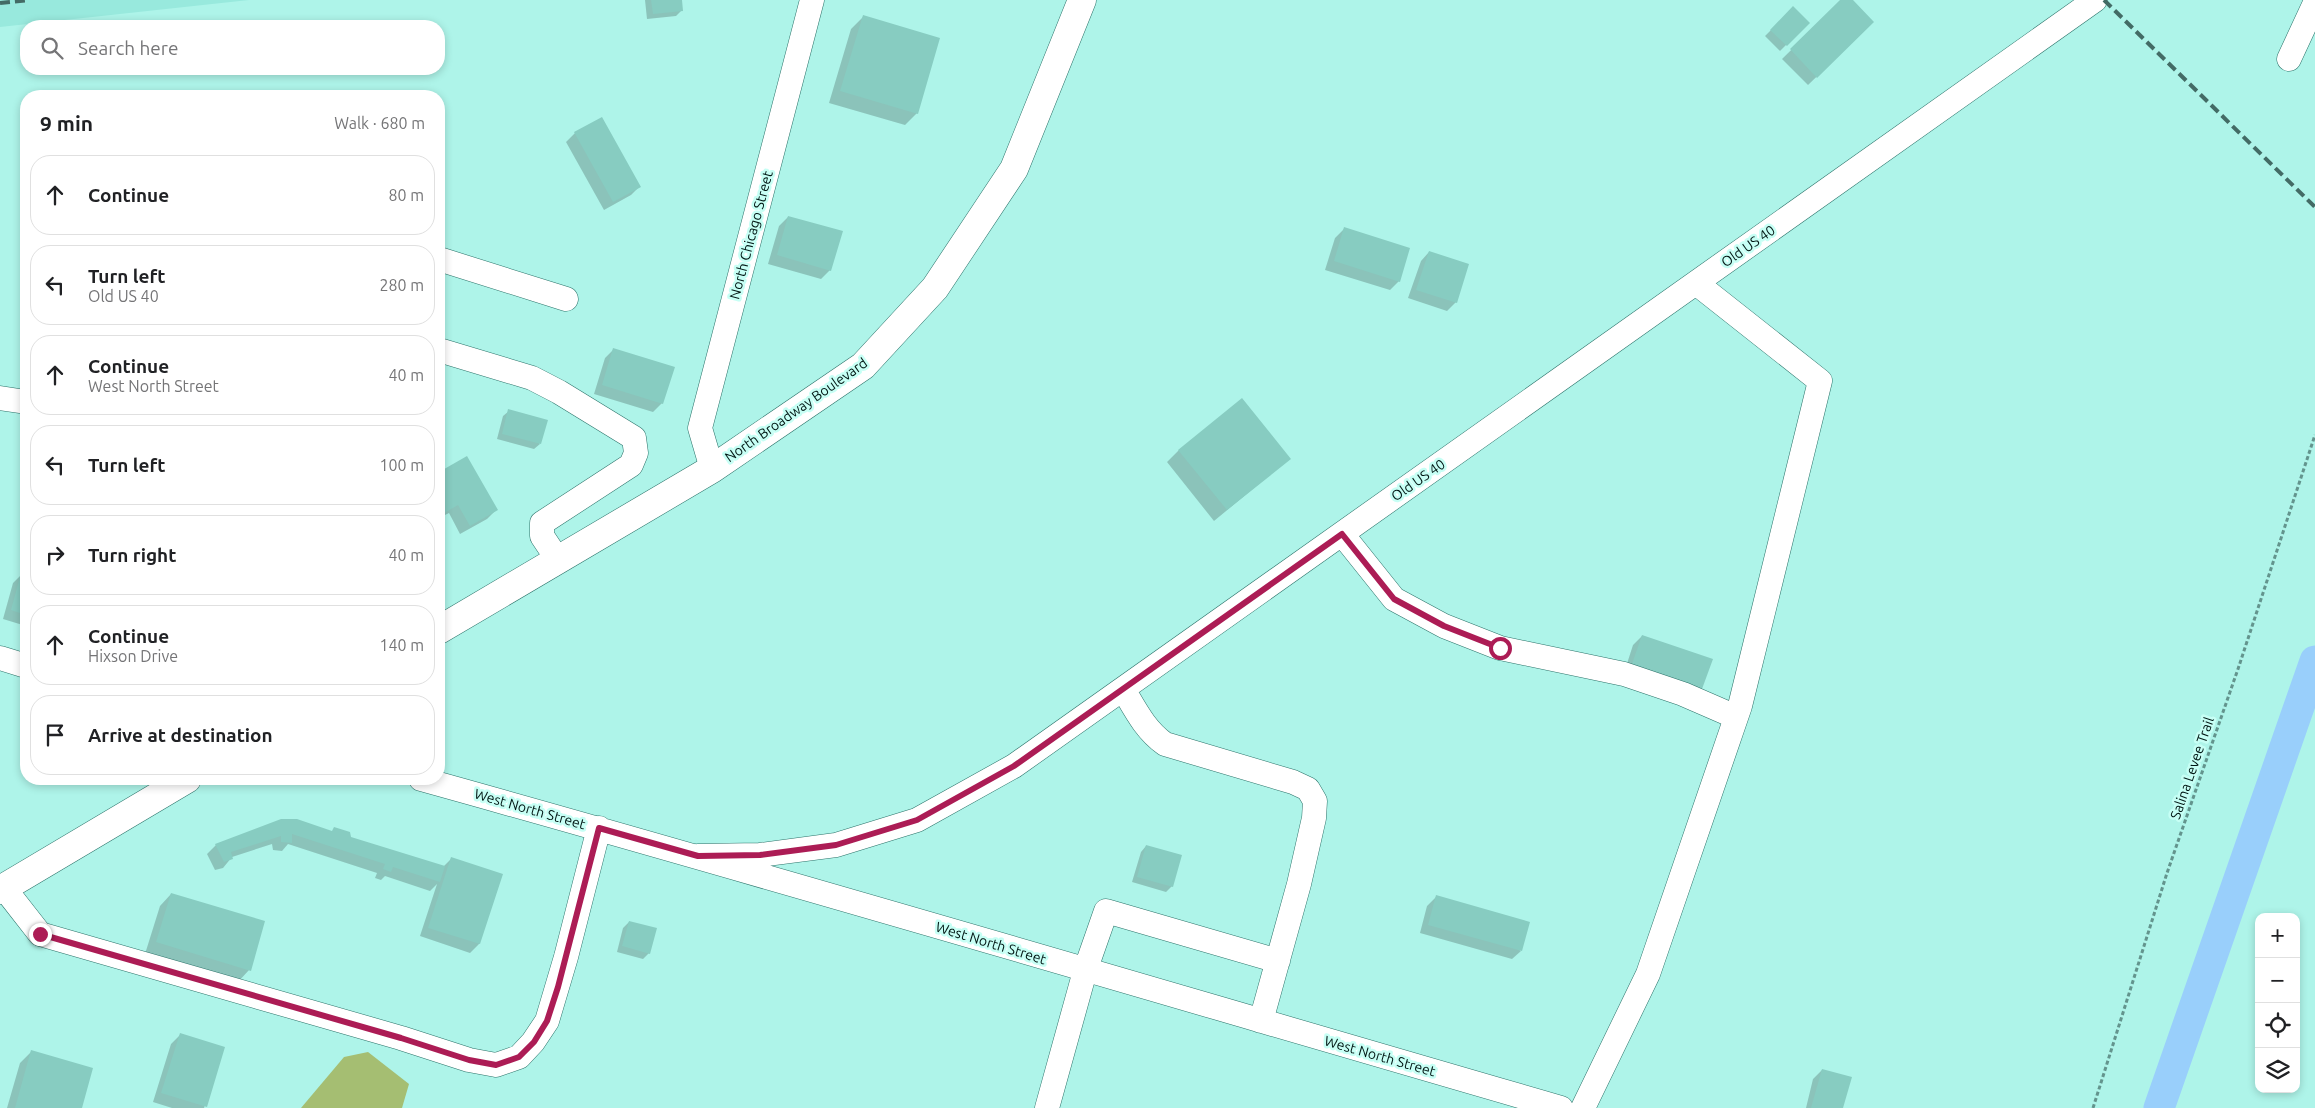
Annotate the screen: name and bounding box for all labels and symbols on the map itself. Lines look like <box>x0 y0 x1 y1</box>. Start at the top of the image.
street label: North Chicago Street <box>726 169 776 301</box>
street label: Old US 40 <box>1718 222 1778 270</box>
street label: North Broadway Boulevard <box>722 355 870 465</box>
street label: Old US 40 <box>1388 456 1448 504</box>
route start <box>1489 637 1512 660</box>
street label: Salina Levee Trail <box>2167 714 2217 821</box>
street label: West North Street <box>473 786 588 833</box>
street label: West North Street <box>934 919 1049 968</box>
route end <box>29 923 52 946</box>
street label: West North Street <box>1323 1033 1438 1080</box>

